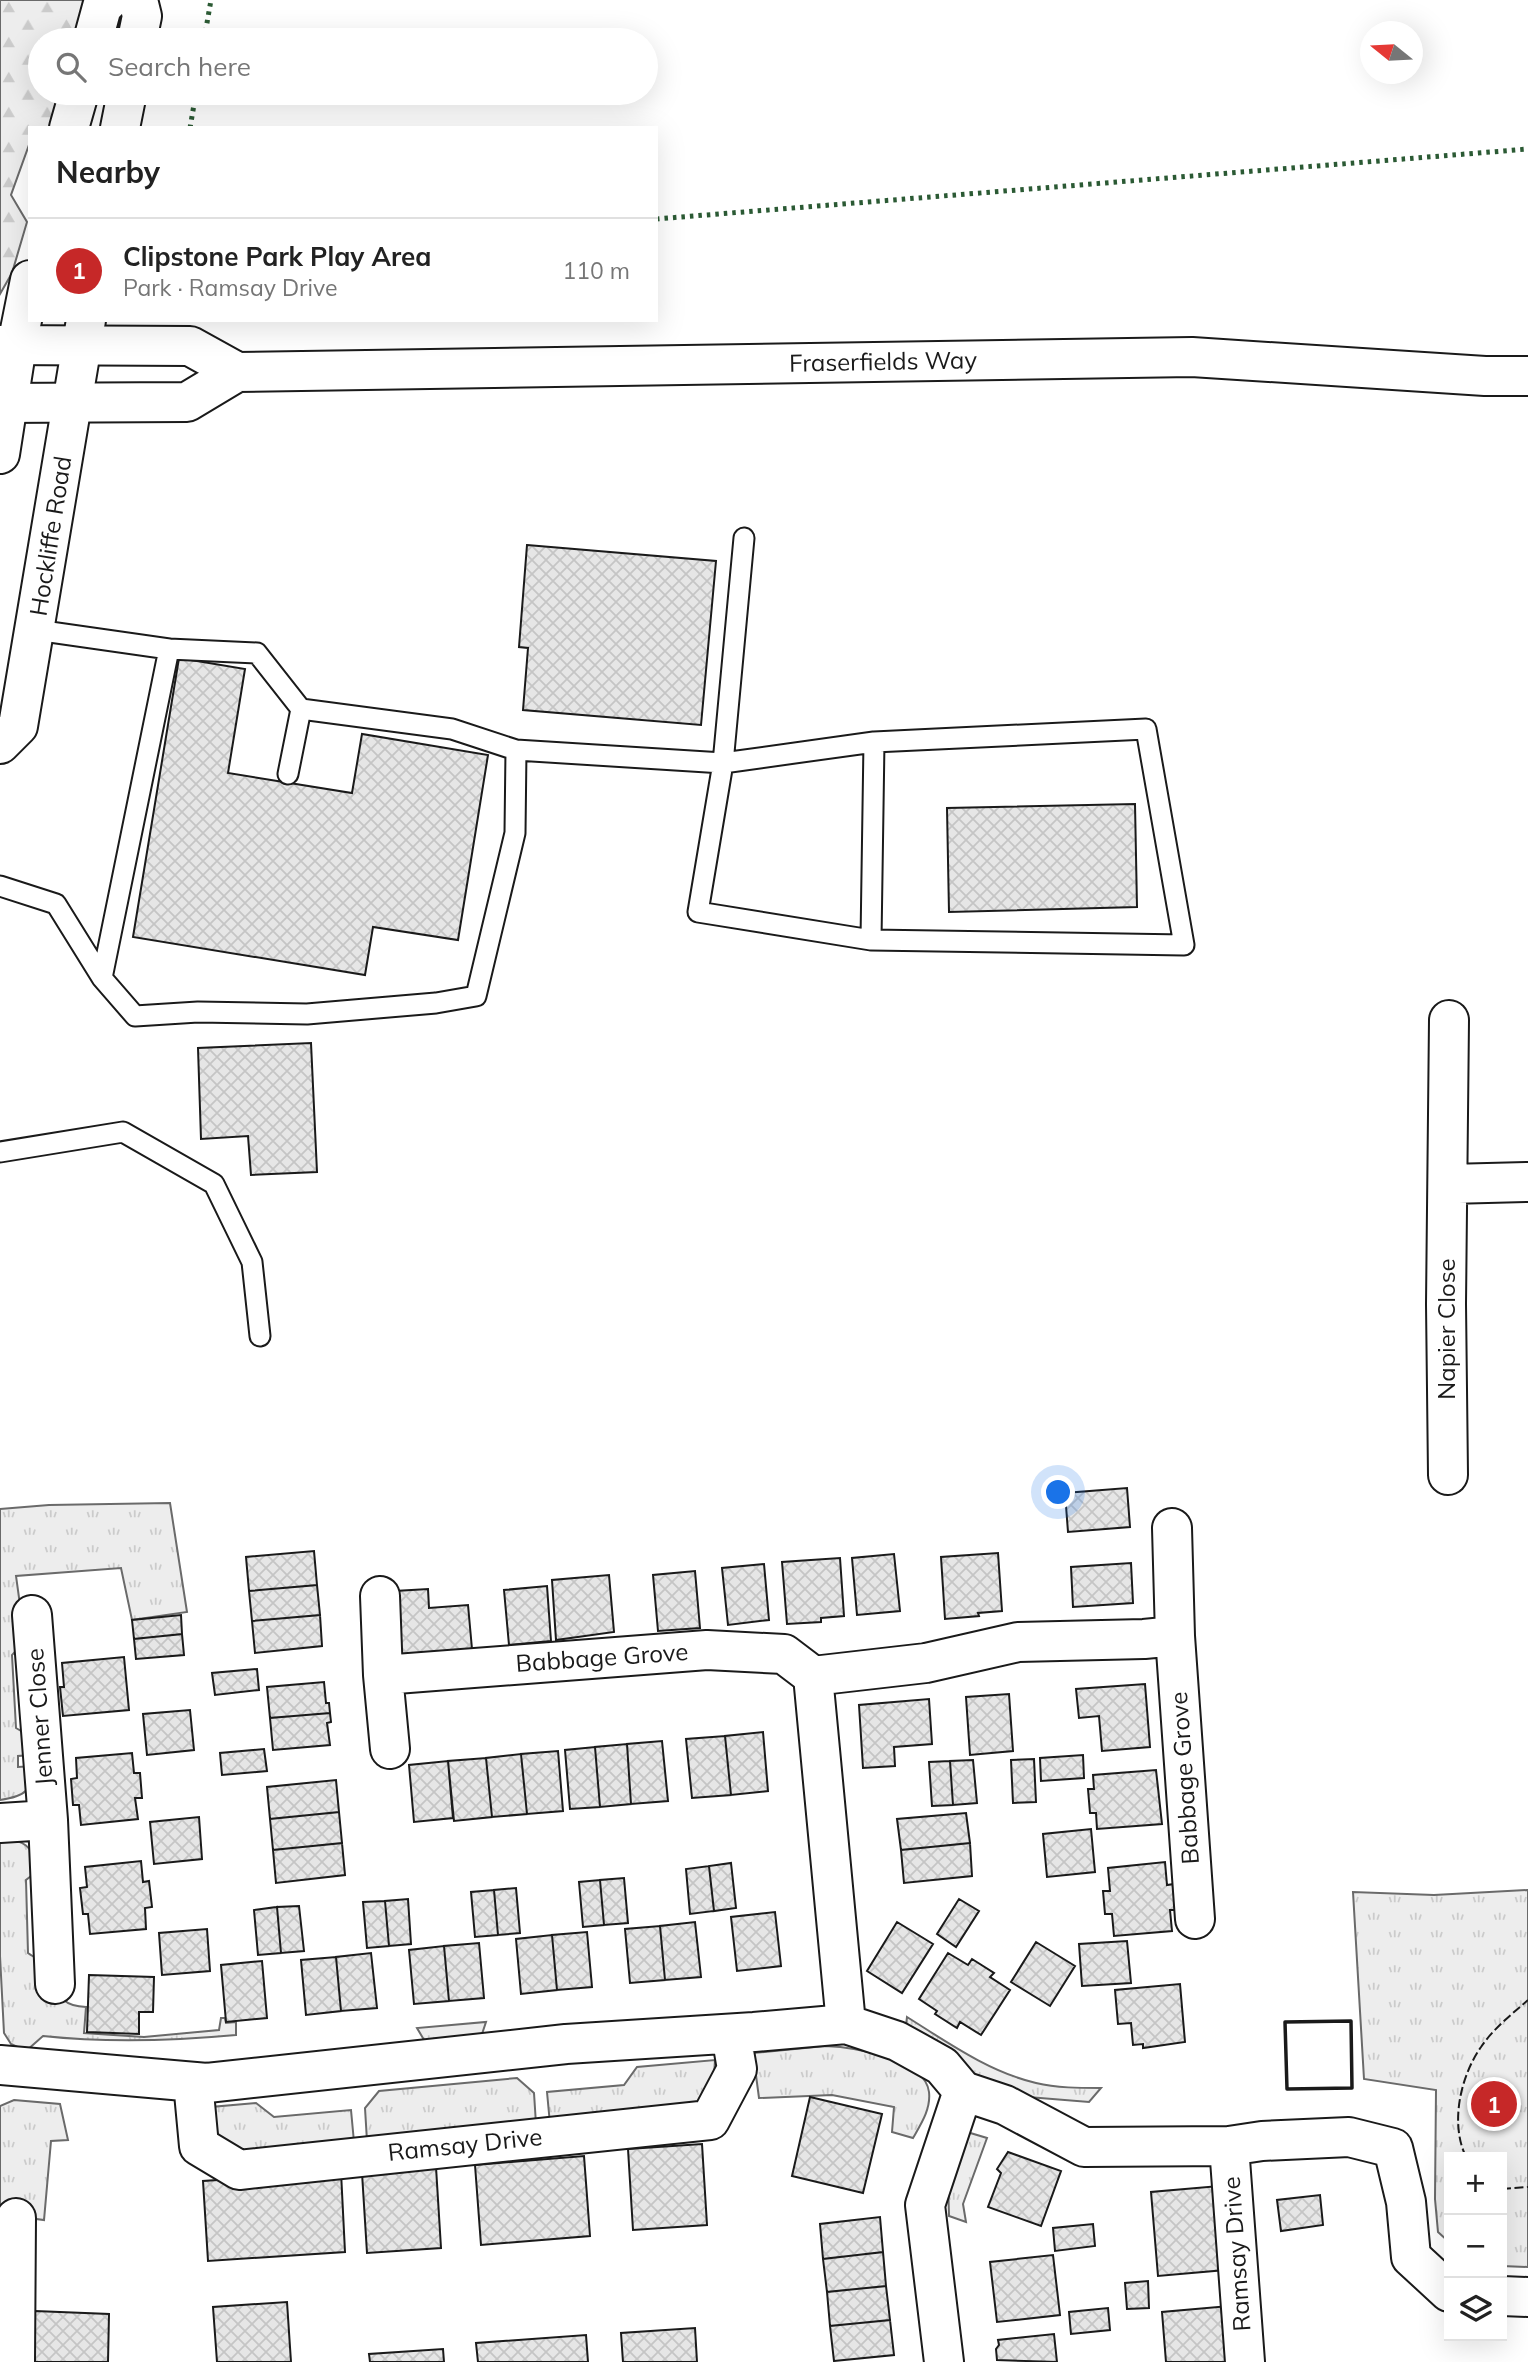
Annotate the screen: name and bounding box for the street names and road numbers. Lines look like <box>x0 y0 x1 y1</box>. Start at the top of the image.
street label: Fraserfields Way <box>789 344 977 378</box>
street label: Hockliffe Road <box>23 454 77 618</box>
street label: Napier Close <box>1431 1258 1461 1400</box>
street label: Babbage Grove <box>515 1636 689 1678</box>
street label: Jenner Close <box>19 1647 59 1787</box>
street label: Babbage Grove <box>1163 1691 1205 1865</box>
street label: Ramsay Drive <box>386 2121 544 2167</box>
street label: Ramsay Drive <box>1216 2176 1256 2333</box>

